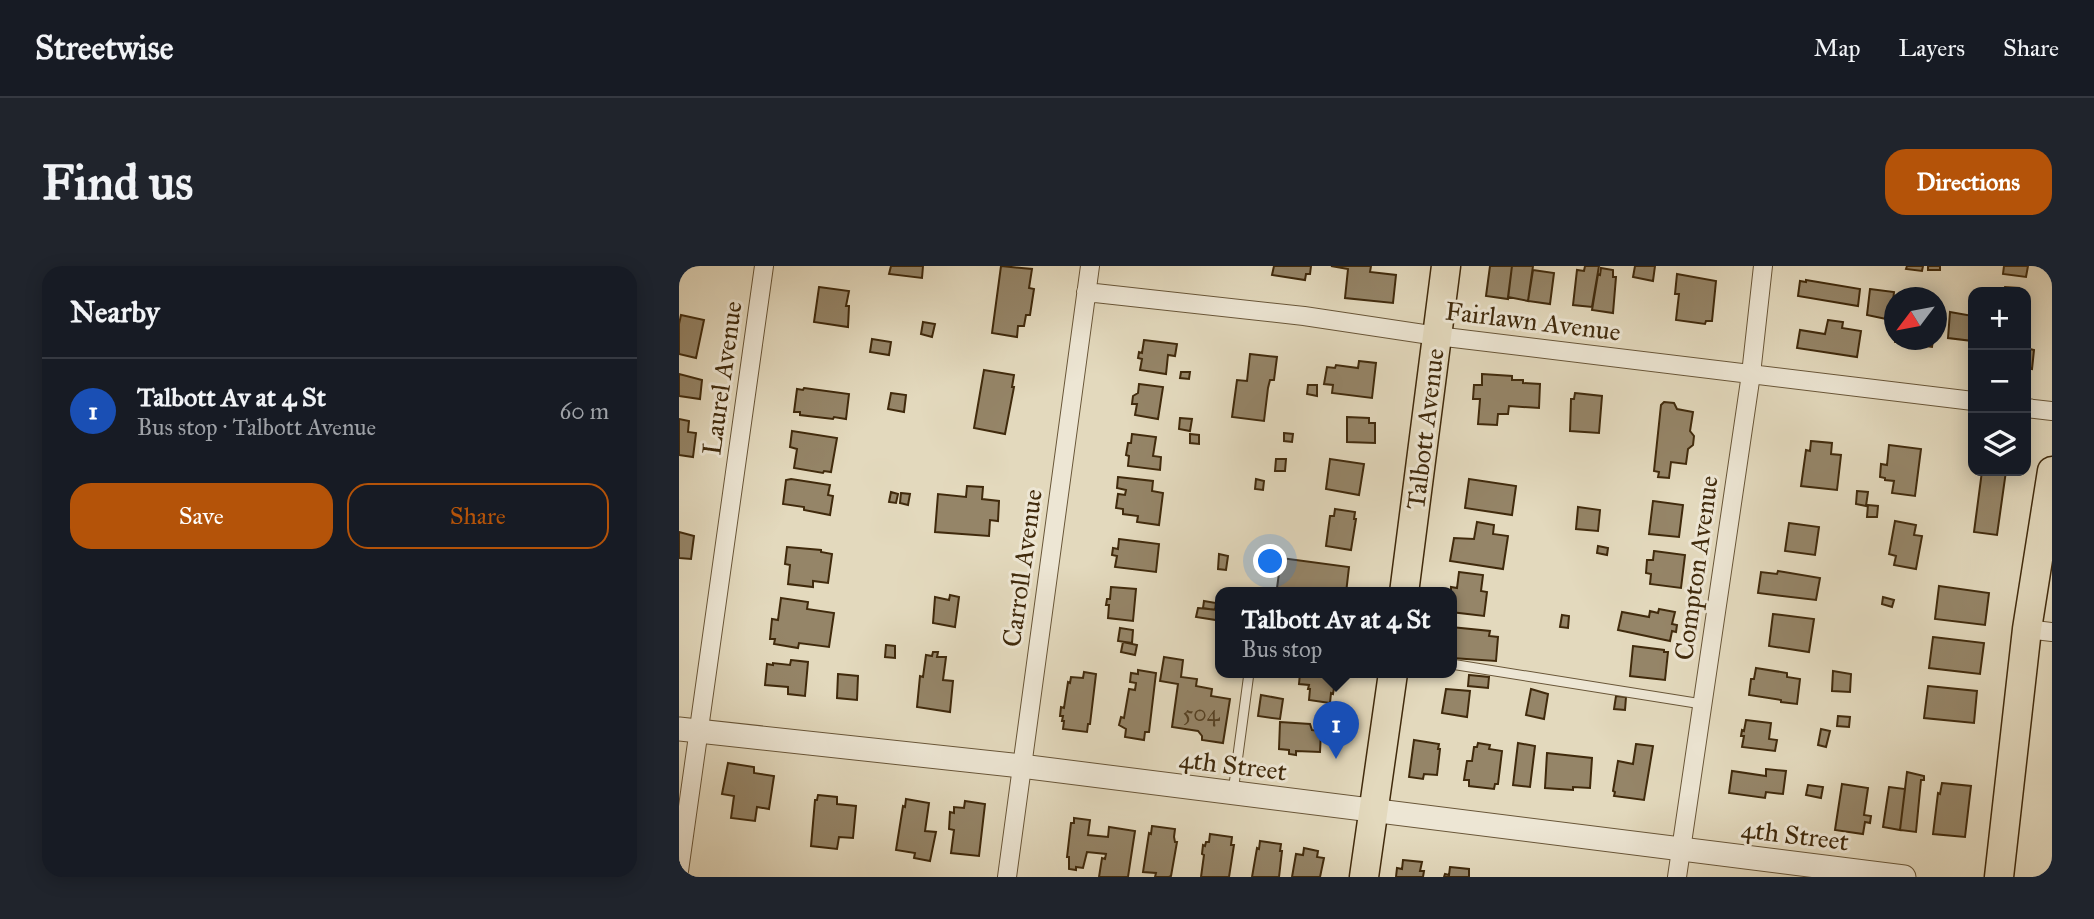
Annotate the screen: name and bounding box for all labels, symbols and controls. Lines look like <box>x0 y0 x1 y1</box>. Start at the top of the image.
text: Streetwise <box>35 28 173 68</box>
text: Map <box>1814 33 1861 63</box>
text: Layers <box>1899 33 1965 63</box>
text: Share <box>2003 33 2059 63</box>
button: Directions <box>1885 149 2052 215</box>
text: Find us <box>42 153 193 212</box>
north arrow <box>1884 287 1947 350</box>
map controls <box>1968 287 2031 476</box>
button: + <box>1968 287 2031 350</box>
text: Nearby <box>70 294 160 330</box>
street label: Fairlawn Avenue <box>1443 294 1623 348</box>
street label: Laurel Avenue <box>695 299 749 457</box>
street label: Talbott Avenue <box>1399 346 1451 511</box>
button: − <box>1968 350 2031 413</box>
text: Talbott Av at 4 St <box>137 381 326 413</box>
text: 1 <box>88 397 98 425</box>
text: 60 m <box>560 397 609 425</box>
text: Bus stop · Talbott Avenue <box>137 413 376 441</box>
button: layers <box>1968 413 2031 476</box>
street label: Compton Avenue <box>1667 473 1725 662</box>
button: Save <box>70 483 333 549</box>
button: Share <box>347 483 609 549</box>
street label: Carroll Avenue <box>995 487 1049 649</box>
your location <box>1253 544 1287 578</box>
popup <box>1215 587 1457 678</box>
text: Talbott Av at 4 St <box>1242 603 1430 635</box>
text: Bus stop <box>1242 635 1322 663</box>
house number: 504 <box>1183 699 1221 727</box>
pin: 1 <box>1313 701 1359 759</box>
street label: 4th Street <box>1177 743 1289 787</box>
street label: 4th Street <box>1739 813 1851 857</box>

